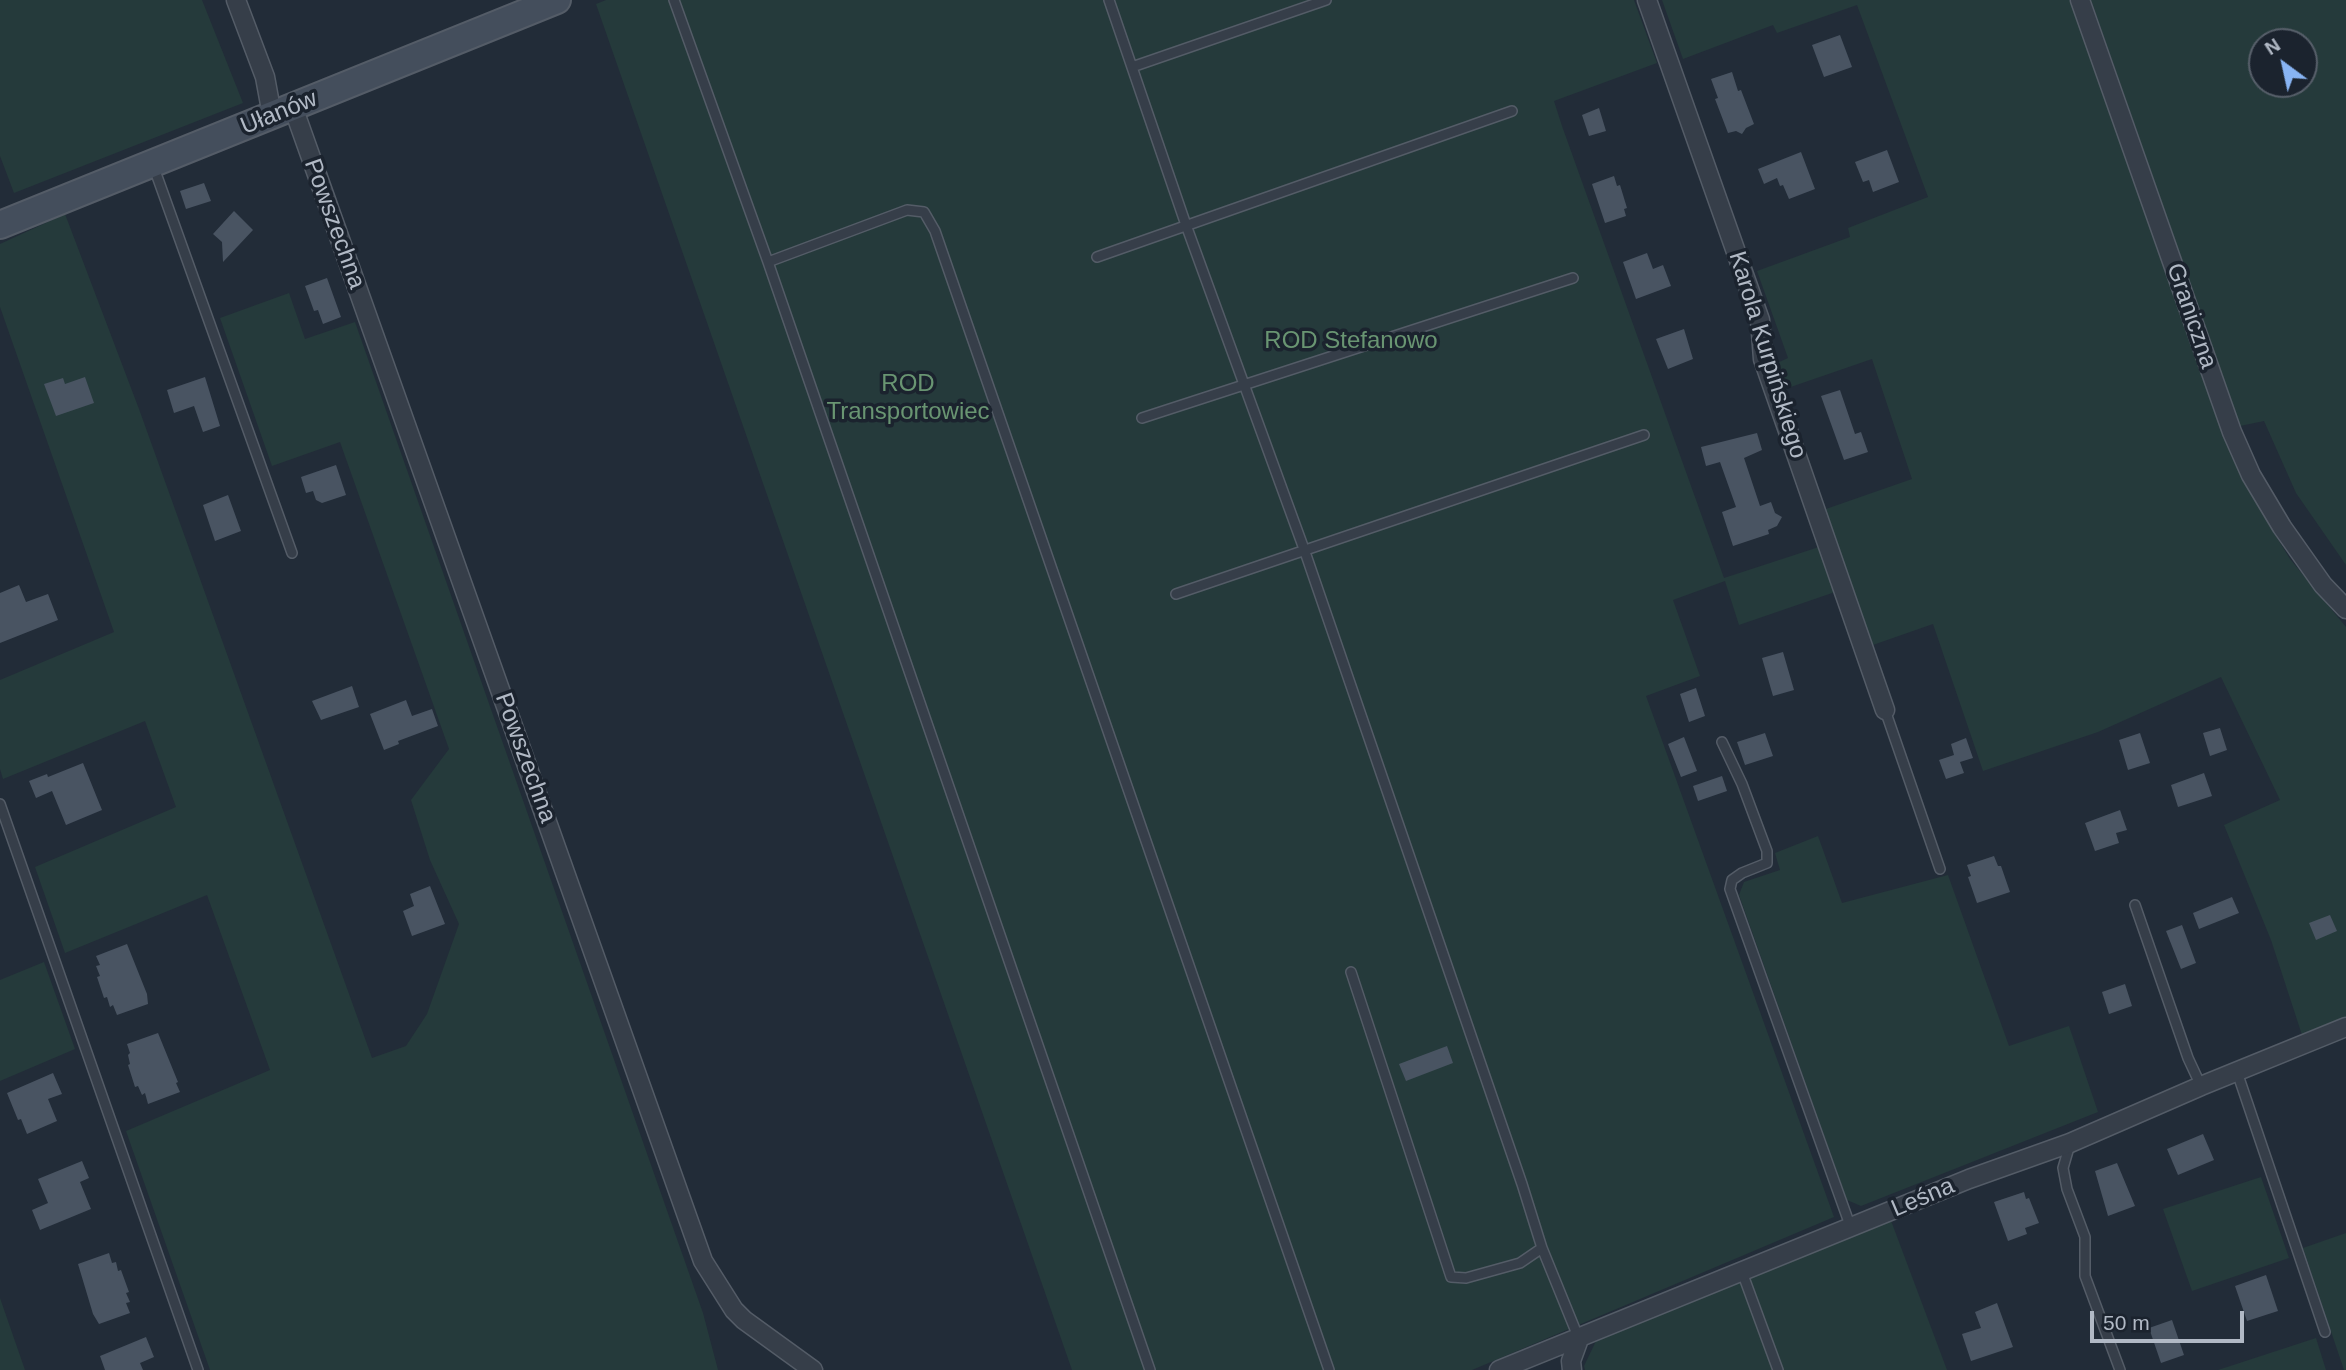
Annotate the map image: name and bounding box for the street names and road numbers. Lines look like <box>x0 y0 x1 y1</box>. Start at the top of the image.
street label: Ułanów <box>237 85 321 141</box>
street label: Powszechna <box>297 155 371 293</box>
street label: Karola Kurpińskiego <box>1722 248 1812 462</box>
street label: Graniczna <box>2160 260 2222 372</box>
street label: Powszechna <box>488 689 562 827</box>
street label: Leśna <box>1887 1172 1959 1224</box>

